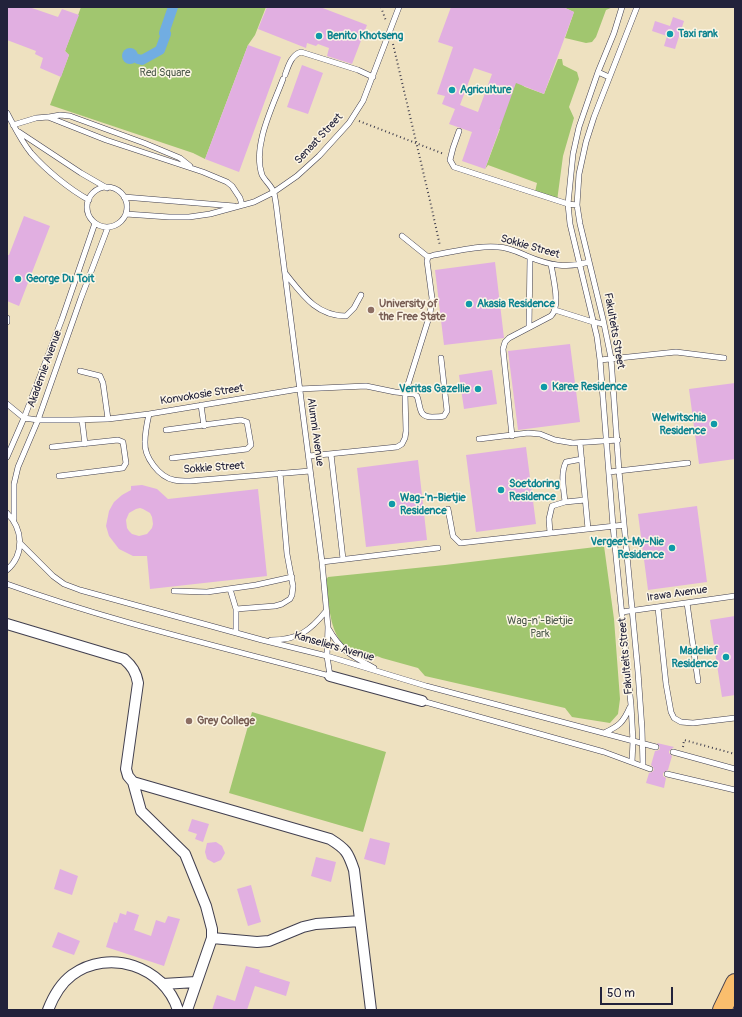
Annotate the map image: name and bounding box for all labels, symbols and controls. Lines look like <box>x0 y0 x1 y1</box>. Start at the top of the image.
place label: Taxi rank <box>678 27 718 41</box>
place label: Benito Khotseng <box>327 29 403 43</box>
marker: Taxi rank <box>665 29 675 39</box>
marker: Benito Khotseng <box>314 31 324 41</box>
park label: Red Square <box>140 66 190 80</box>
place label: Agriculture <box>460 83 511 97</box>
marker: Agriculture <box>447 85 457 95</box>
street label: Senaat Street <box>292 111 346 167</box>
street label: Sokkie Street <box>499 232 561 262</box>
place label: George Du Toit <box>26 272 94 286</box>
marker: George Du Toit <box>13 274 23 284</box>
street label: Fakulteits Street <box>601 292 627 370</box>
place label: University of the Free State <box>379 297 445 323</box>
place label: Akasia Residence <box>477 297 555 311</box>
marker: Akasia Residence <box>464 299 474 309</box>
marker: University of the Free State <box>366 305 376 315</box>
street label: Akademie Avenue <box>25 329 65 409</box>
place label: Karee Residence <box>552 380 627 394</box>
street label: Konvokosie Street <box>159 382 245 408</box>
place label: Veritas Gazellie <box>399 382 470 396</box>
marker: Karee Residence <box>539 382 549 392</box>
marker: Veritas Gazellie <box>473 384 483 394</box>
street label: Alumni Avenue <box>304 397 326 467</box>
place label: Welwitschia Residence <box>652 411 706 437</box>
marker: Welwitschia Residence <box>709 419 719 429</box>
street label: Sokkie Street <box>183 459 245 477</box>
place label: Soetdoring Residence <box>509 477 560 503</box>
marker: Soetdoring Residence <box>496 485 506 495</box>
place label: Wag-'n-Bietjie Residence <box>400 491 466 517</box>
marker: Wag-'n-Bietjie Residence <box>387 499 397 509</box>
place label: Vergeet-My-Nie Residence <box>590 535 664 561</box>
marker: Vergeet-My-Nie Residence <box>667 543 677 553</box>
street label: Irawa Avenue <box>646 583 708 605</box>
park label: Wag-n'-Bietjie Park <box>507 614 573 640</box>
street label: Fakulteits Street <box>616 617 636 695</box>
street label: Kanseliers Avenue <box>292 629 376 665</box>
place label: Madelief Residence <box>671 644 718 670</box>
marker: Madelief Residence <box>721 652 731 662</box>
place label: Grey College <box>197 714 255 728</box>
marker: Grey College <box>184 716 194 726</box>
scale bar <box>602 979 675 1005</box>
text: 50 m <box>607 986 635 1001</box>

